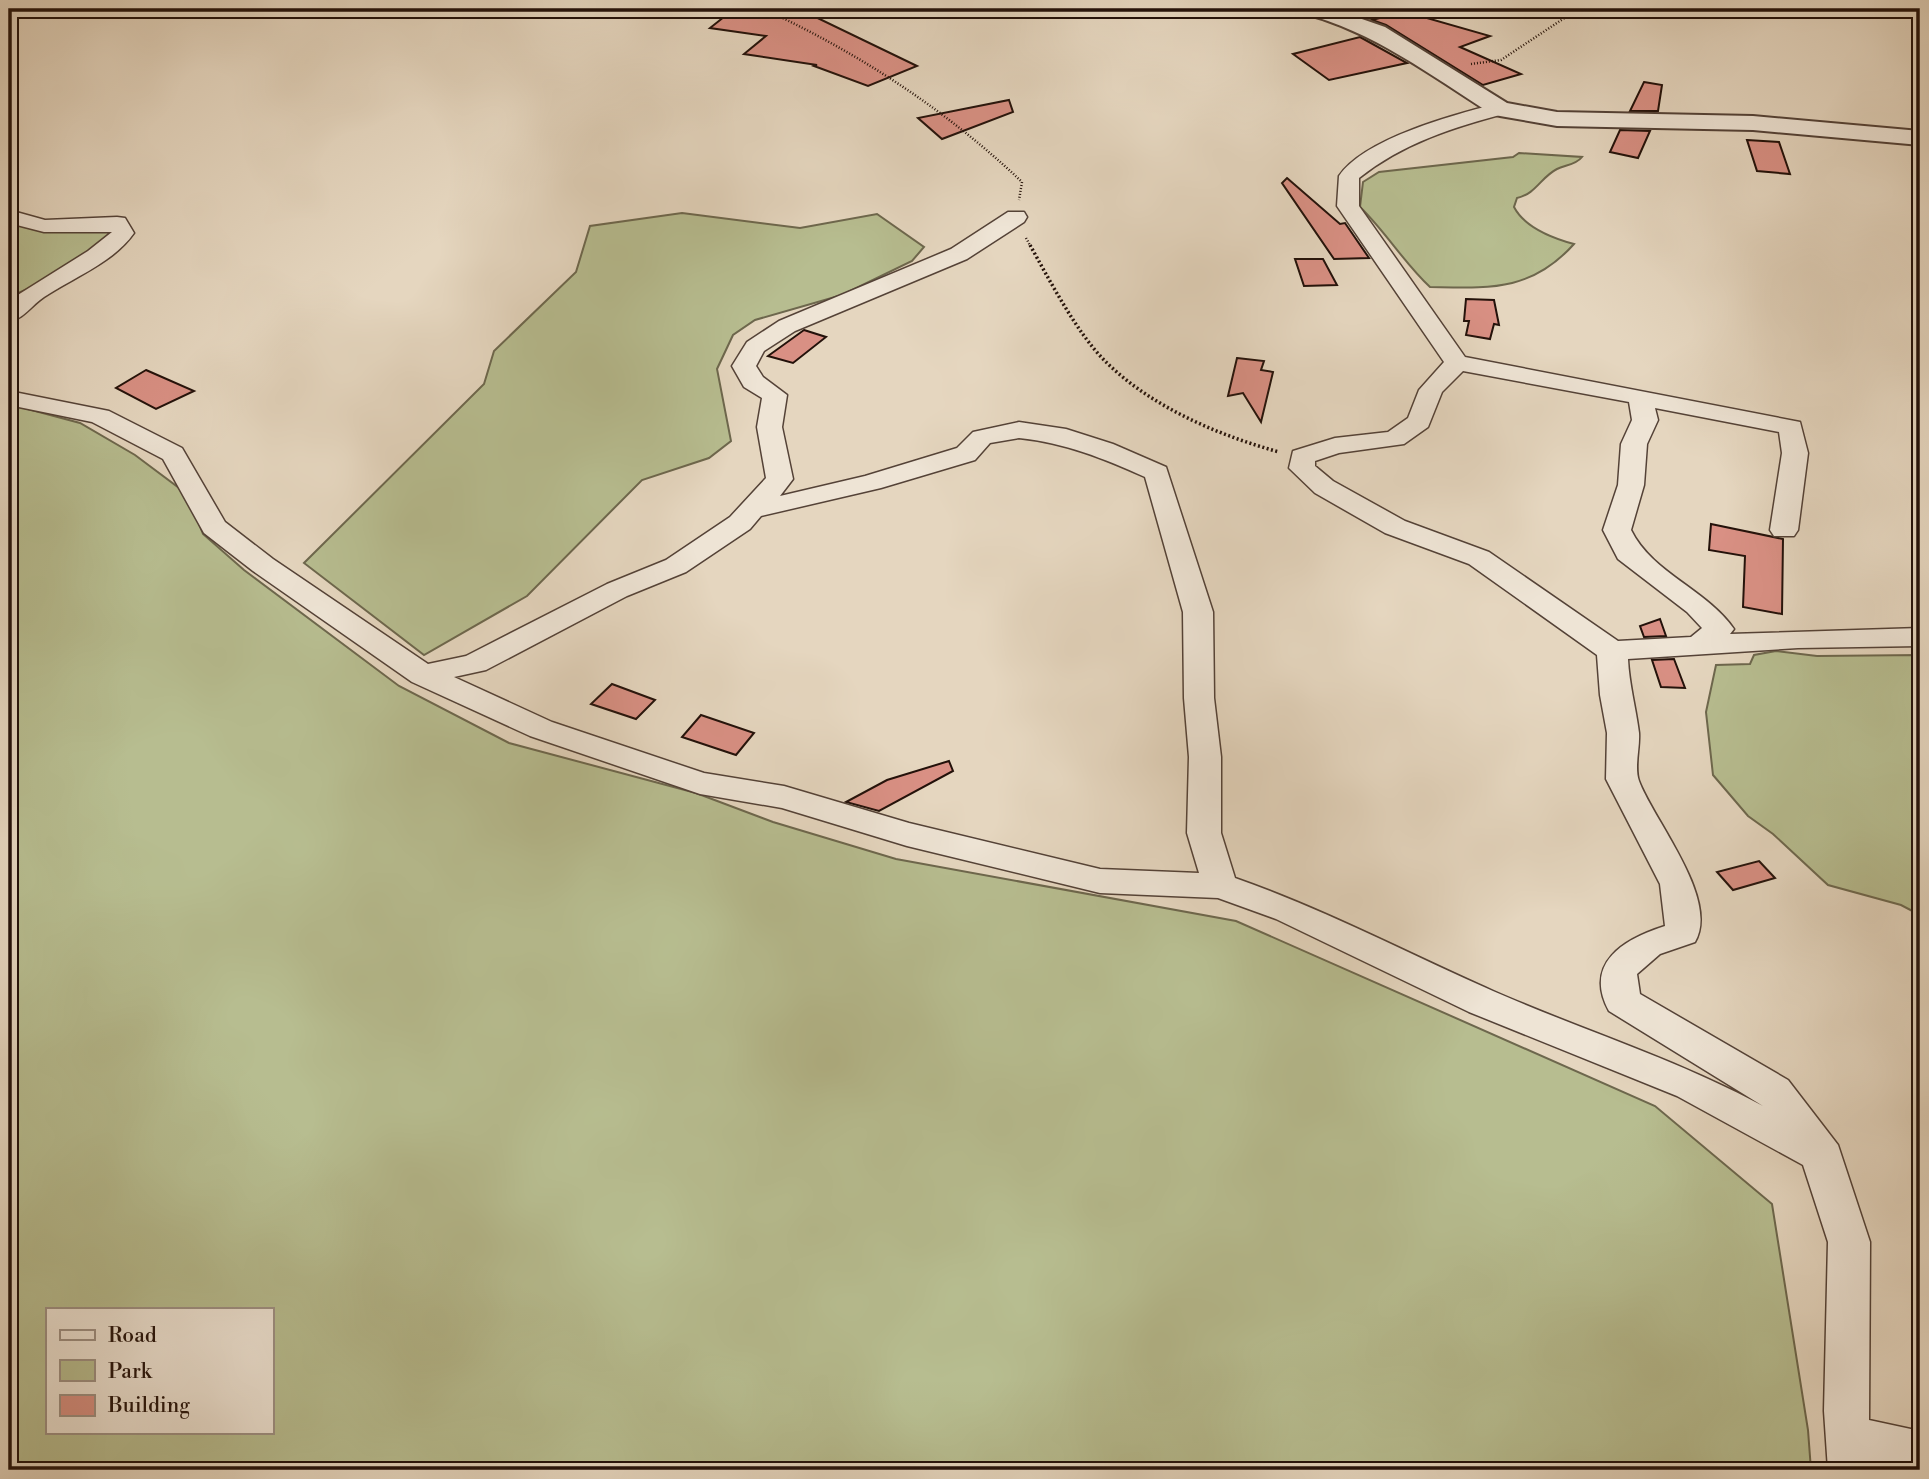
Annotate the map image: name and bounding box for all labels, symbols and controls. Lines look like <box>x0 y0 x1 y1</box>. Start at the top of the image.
legend <box>46 1308 273 1434</box>
text: Road <box>108 1323 157 1349</box>
text: Park <box>108 1359 153 1385</box>
text: Building <box>107 1393 190 1419</box>

